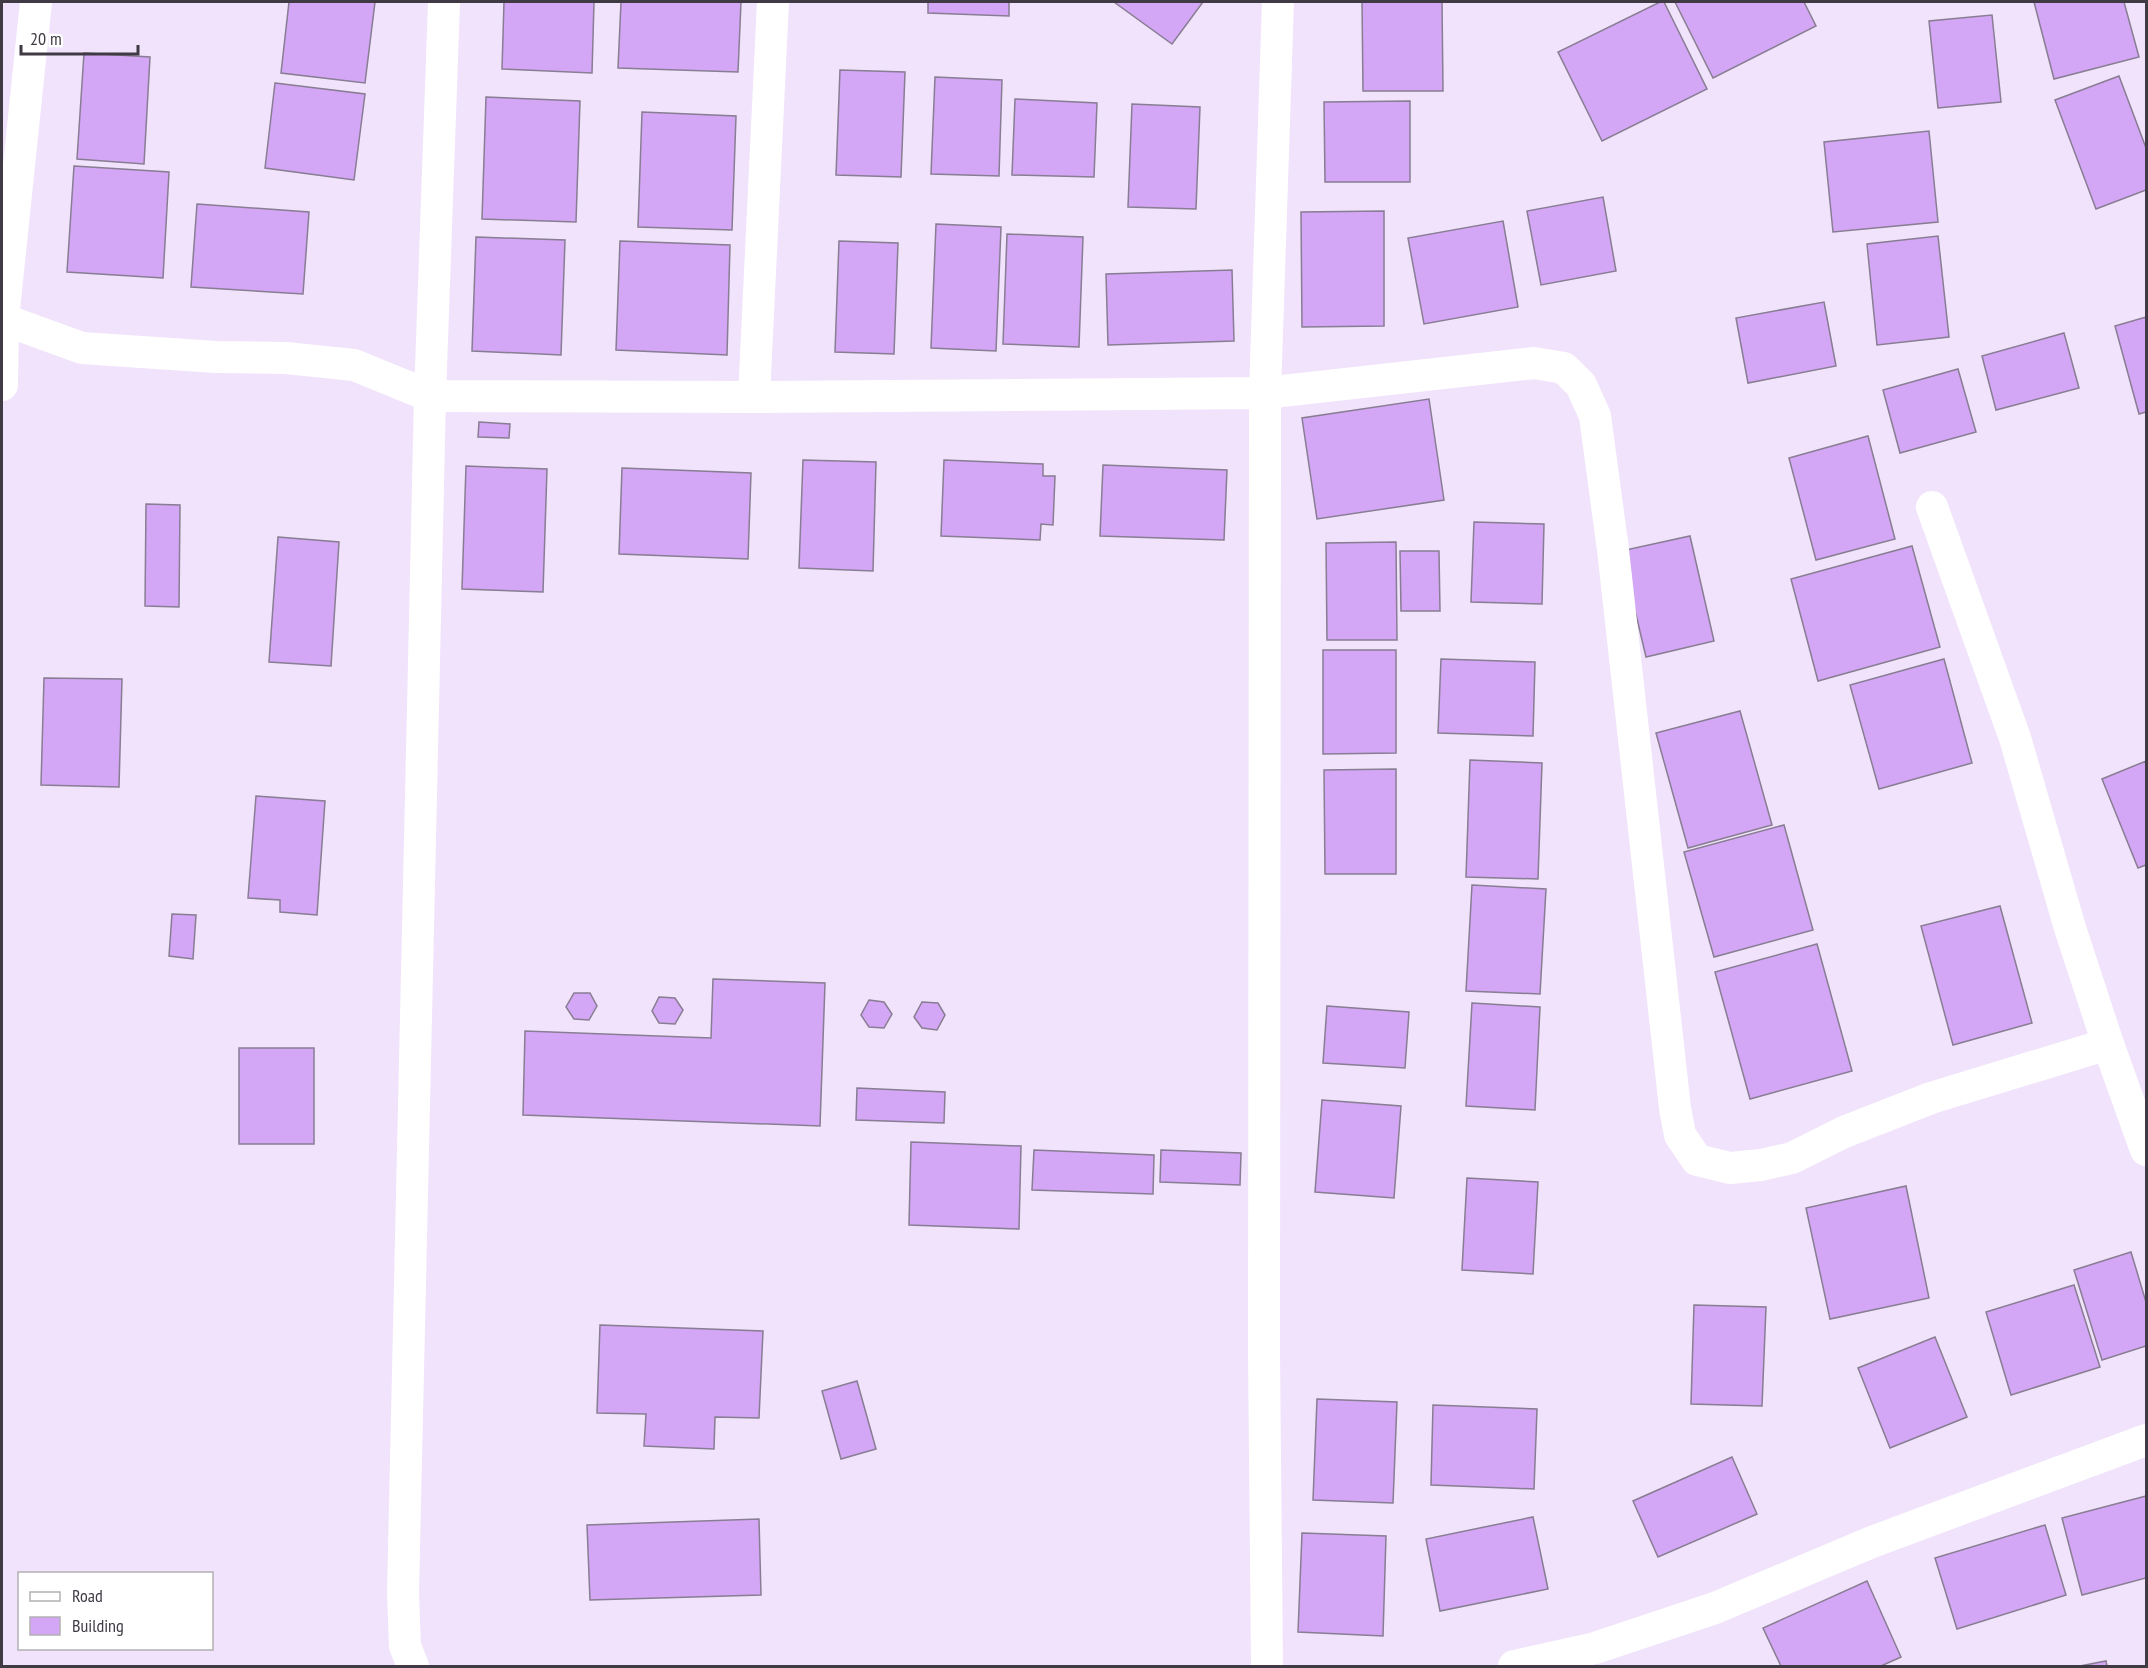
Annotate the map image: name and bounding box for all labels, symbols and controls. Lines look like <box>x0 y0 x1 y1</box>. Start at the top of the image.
scale bar <box>21 18 138 56</box>
text: 20 m <box>30 27 62 50</box>
legend <box>18 1572 213 1650</box>
text: Road <box>72 1584 103 1607</box>
text: Building <box>72 1614 124 1637</box>

